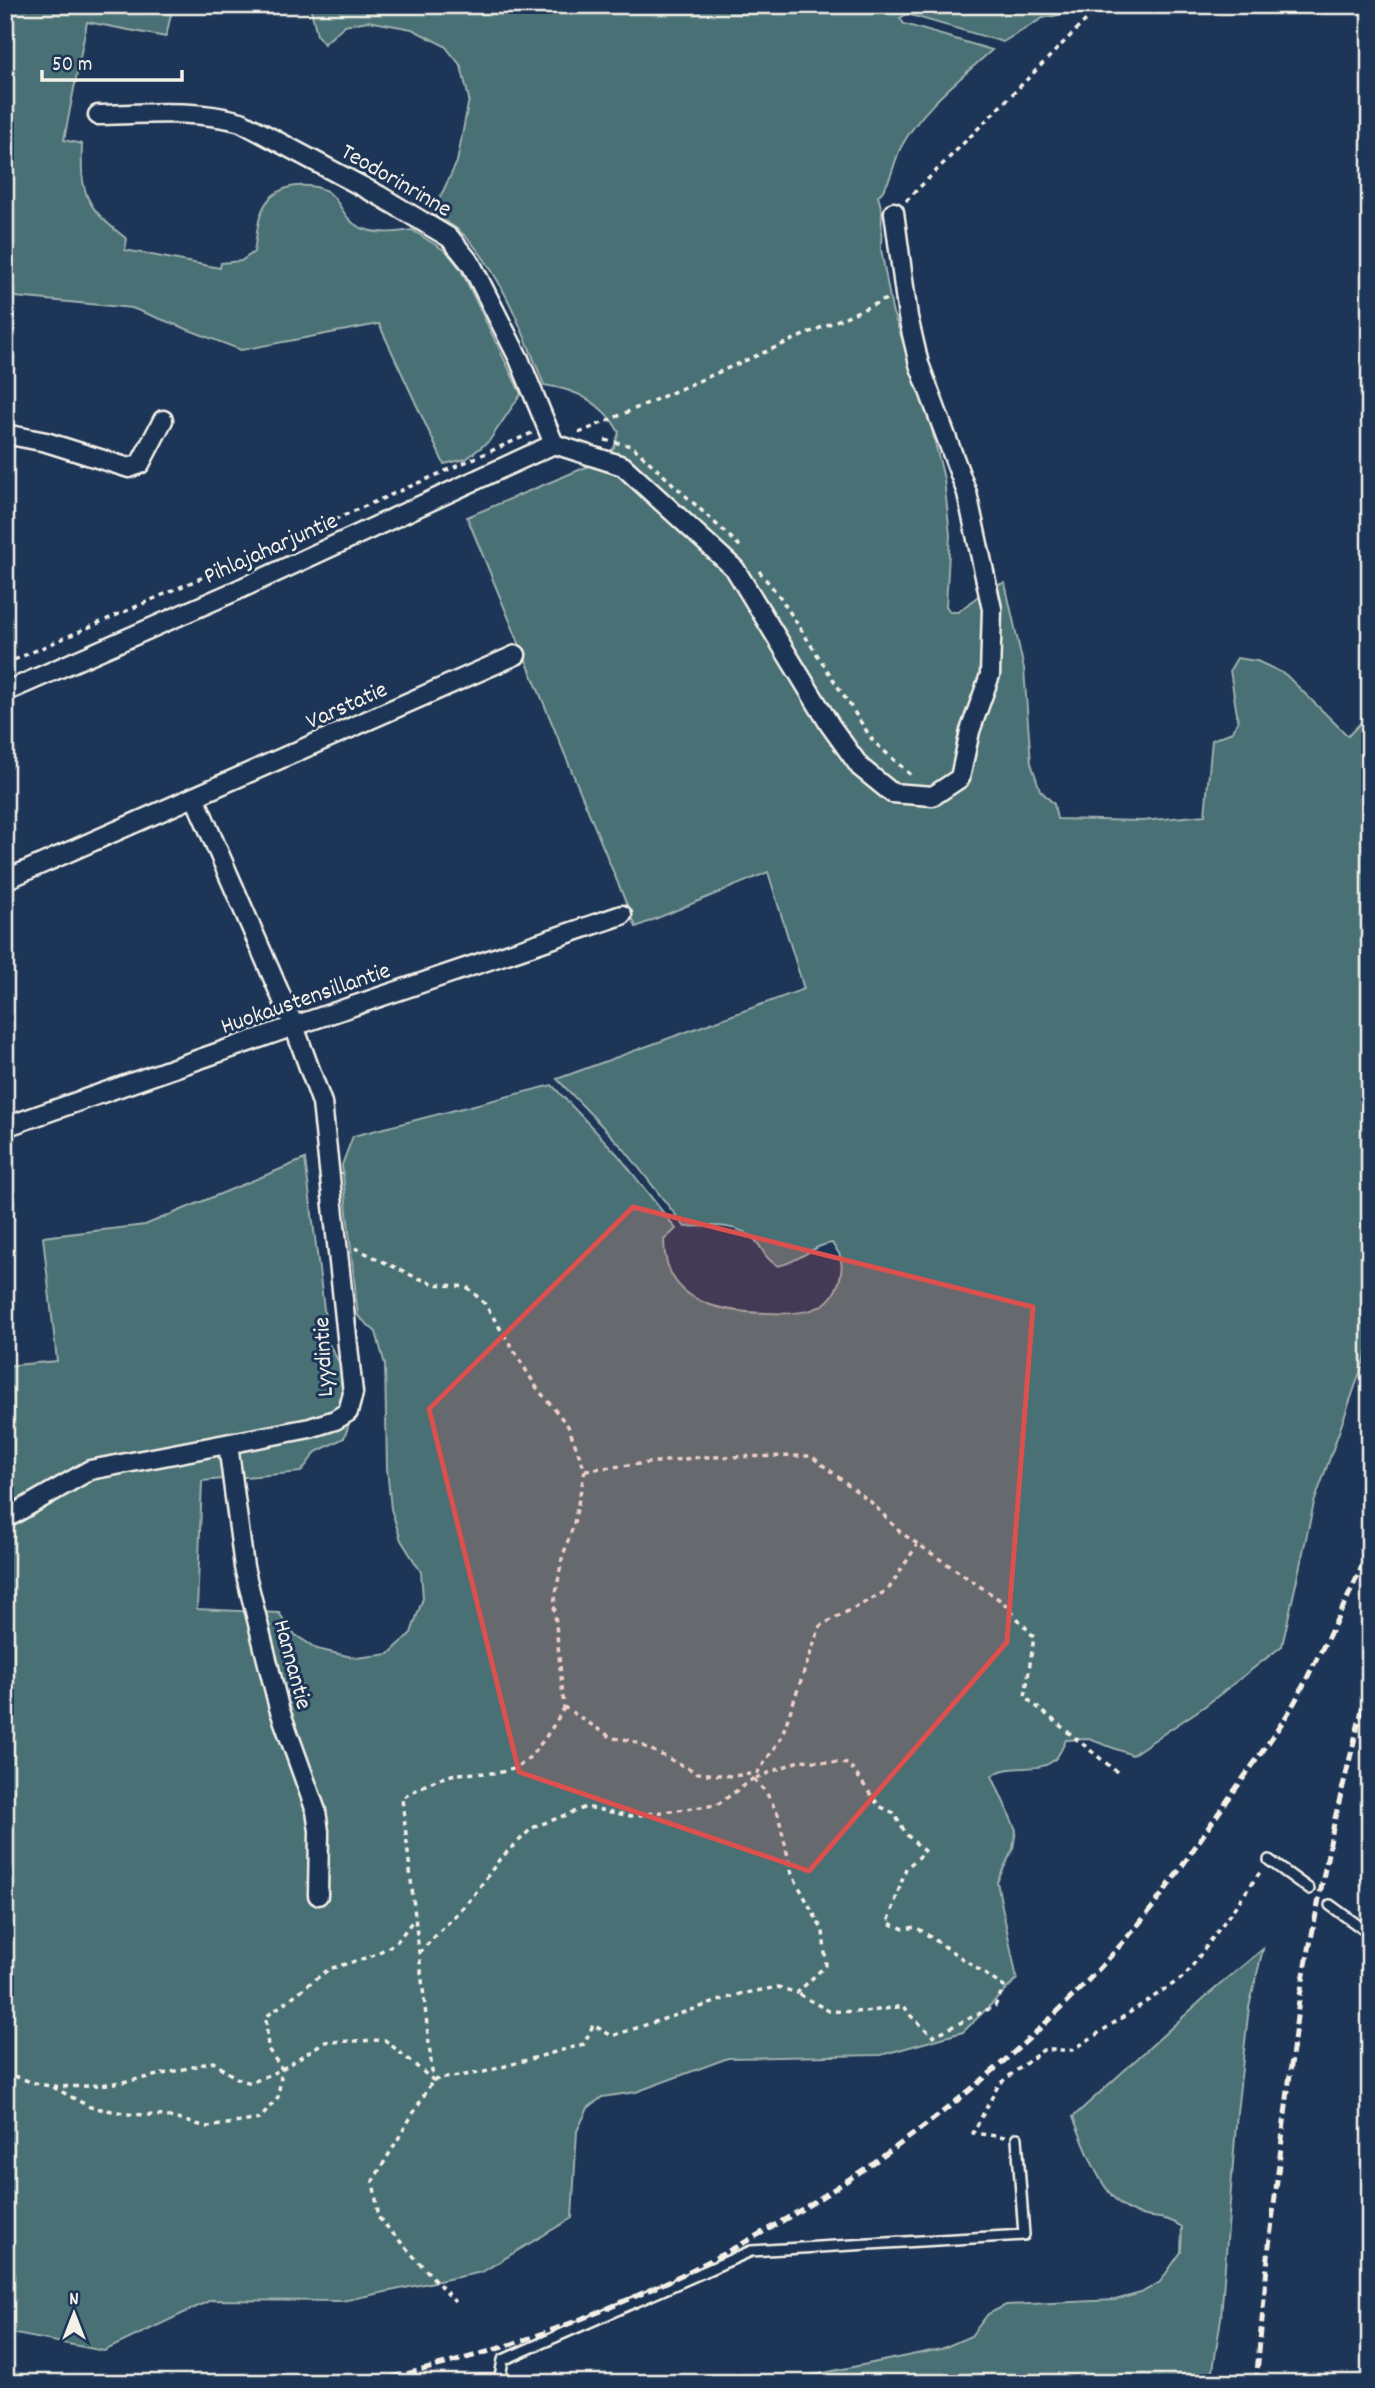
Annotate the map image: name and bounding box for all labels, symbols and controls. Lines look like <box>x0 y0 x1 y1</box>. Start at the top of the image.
scale bar <box>42 38 182 82</box>
text: 50 m <box>52 51 92 81</box>
street label: Teodorinrinne <box>334 136 457 227</box>
street label: Pihlajaharjuntie <box>199 505 344 594</box>
street label: Varstatie <box>301 674 393 740</box>
street label: Huokaustensillantie <box>217 955 395 1045</box>
street label: Lyydintie <box>306 1316 344 1398</box>
street label: Hannantie <box>263 1616 319 1714</box>
north arrow <box>38 2280 108 2350</box>
text: N <box>69 2287 79 2314</box>

